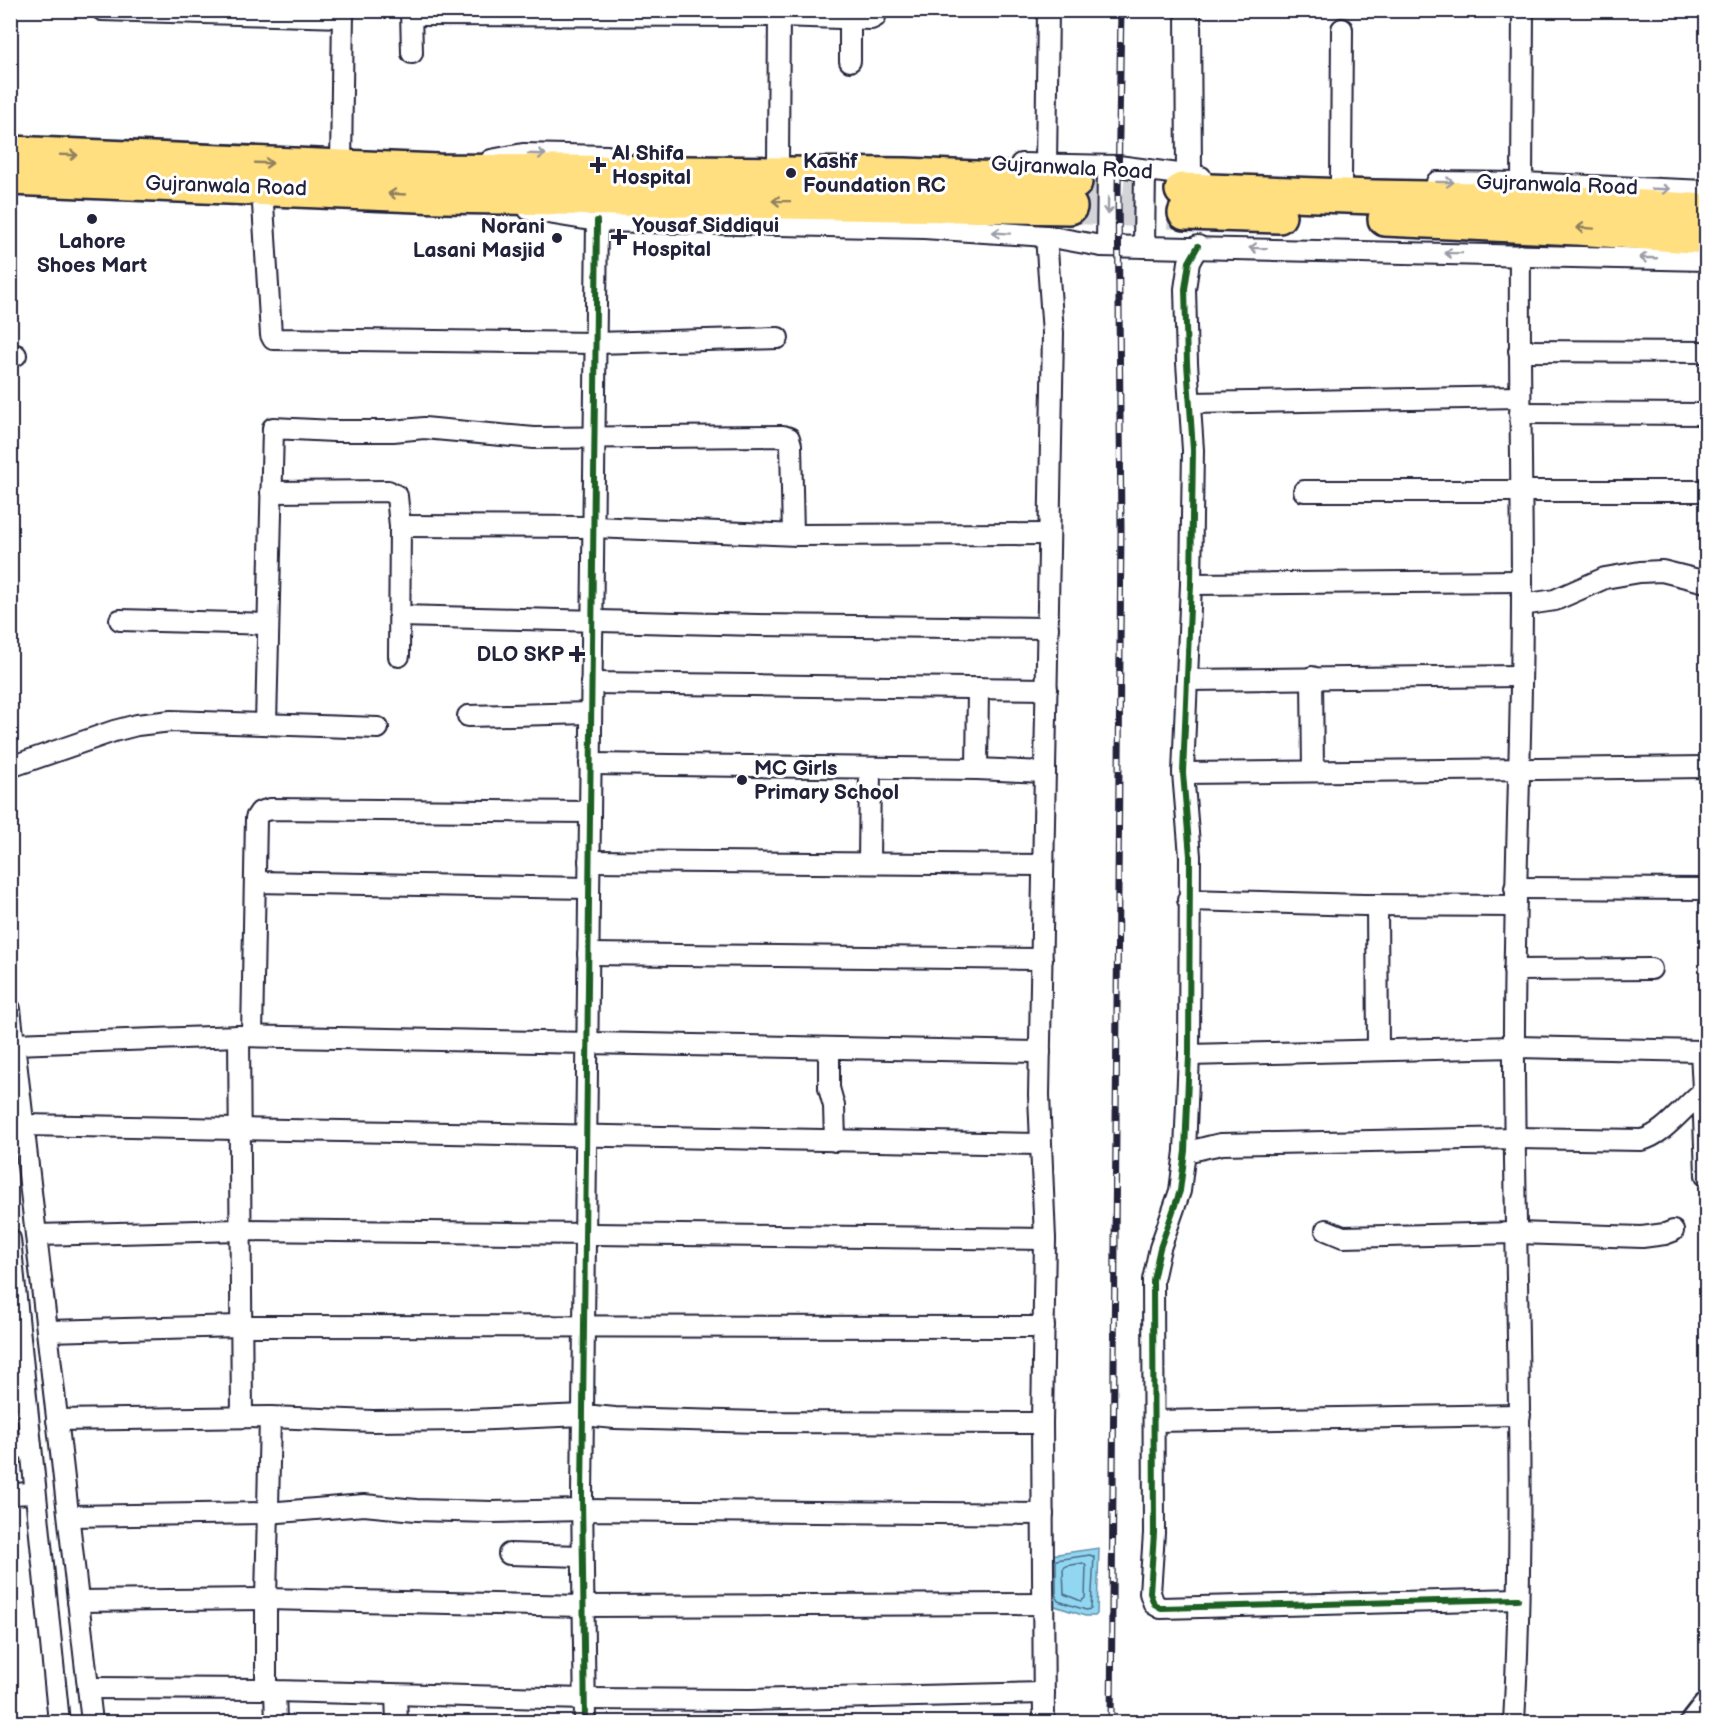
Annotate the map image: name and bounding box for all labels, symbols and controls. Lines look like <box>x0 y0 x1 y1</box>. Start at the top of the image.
place label: Al Shifa Hospital <box>611 141 691 190</box>
one-way arrow <box>58 149 78 161</box>
one-way arrow <box>526 149 546 160</box>
place label: Kashf Foundation RC <box>803 149 946 198</box>
street label: Gujranwala Road <box>991 151 1153 185</box>
marker: Al Shifa Hospital <box>589 156 607 174</box>
one-way arrow <box>253 157 273 168</box>
marker: Kashf Foundation RC <box>784 166 798 180</box>
street label: Gujranwala Road <box>1476 170 1638 200</box>
street label: Gujranwala Road <box>145 171 307 201</box>
one-way arrow <box>1434 176 1454 188</box>
one-way arrow <box>1650 183 1670 194</box>
one-way arrow <box>387 188 407 199</box>
one-way arrow <box>771 195 791 206</box>
one-way arrow <box>1102 195 1113 215</box>
marker: Lahore Shoes Mart <box>85 212 99 226</box>
place label: Yousaf Siddiqui Hospital <box>632 213 779 262</box>
place label: Norani Lasani Masjid <box>413 214 545 263</box>
one-way arrow <box>1576 223 1596 234</box>
one-way arrow <box>992 227 1012 238</box>
marker: Yousaf Siddiqui Hospital <box>610 228 628 246</box>
place label: Lahore Shoes Mart <box>37 229 147 278</box>
marker: Norani Lasani Masjid <box>550 231 564 245</box>
one-way arrow <box>1249 242 1269 254</box>
one-way arrow <box>1444 247 1464 259</box>
one-way arrow <box>1639 253 1659 264</box>
place label: DLO SKP <box>476 642 565 667</box>
marker: DLO SKP <box>568 645 586 663</box>
place label: MC Girls Primary School <box>754 756 899 805</box>
marker: MC Girls Primary School <box>735 773 749 787</box>

